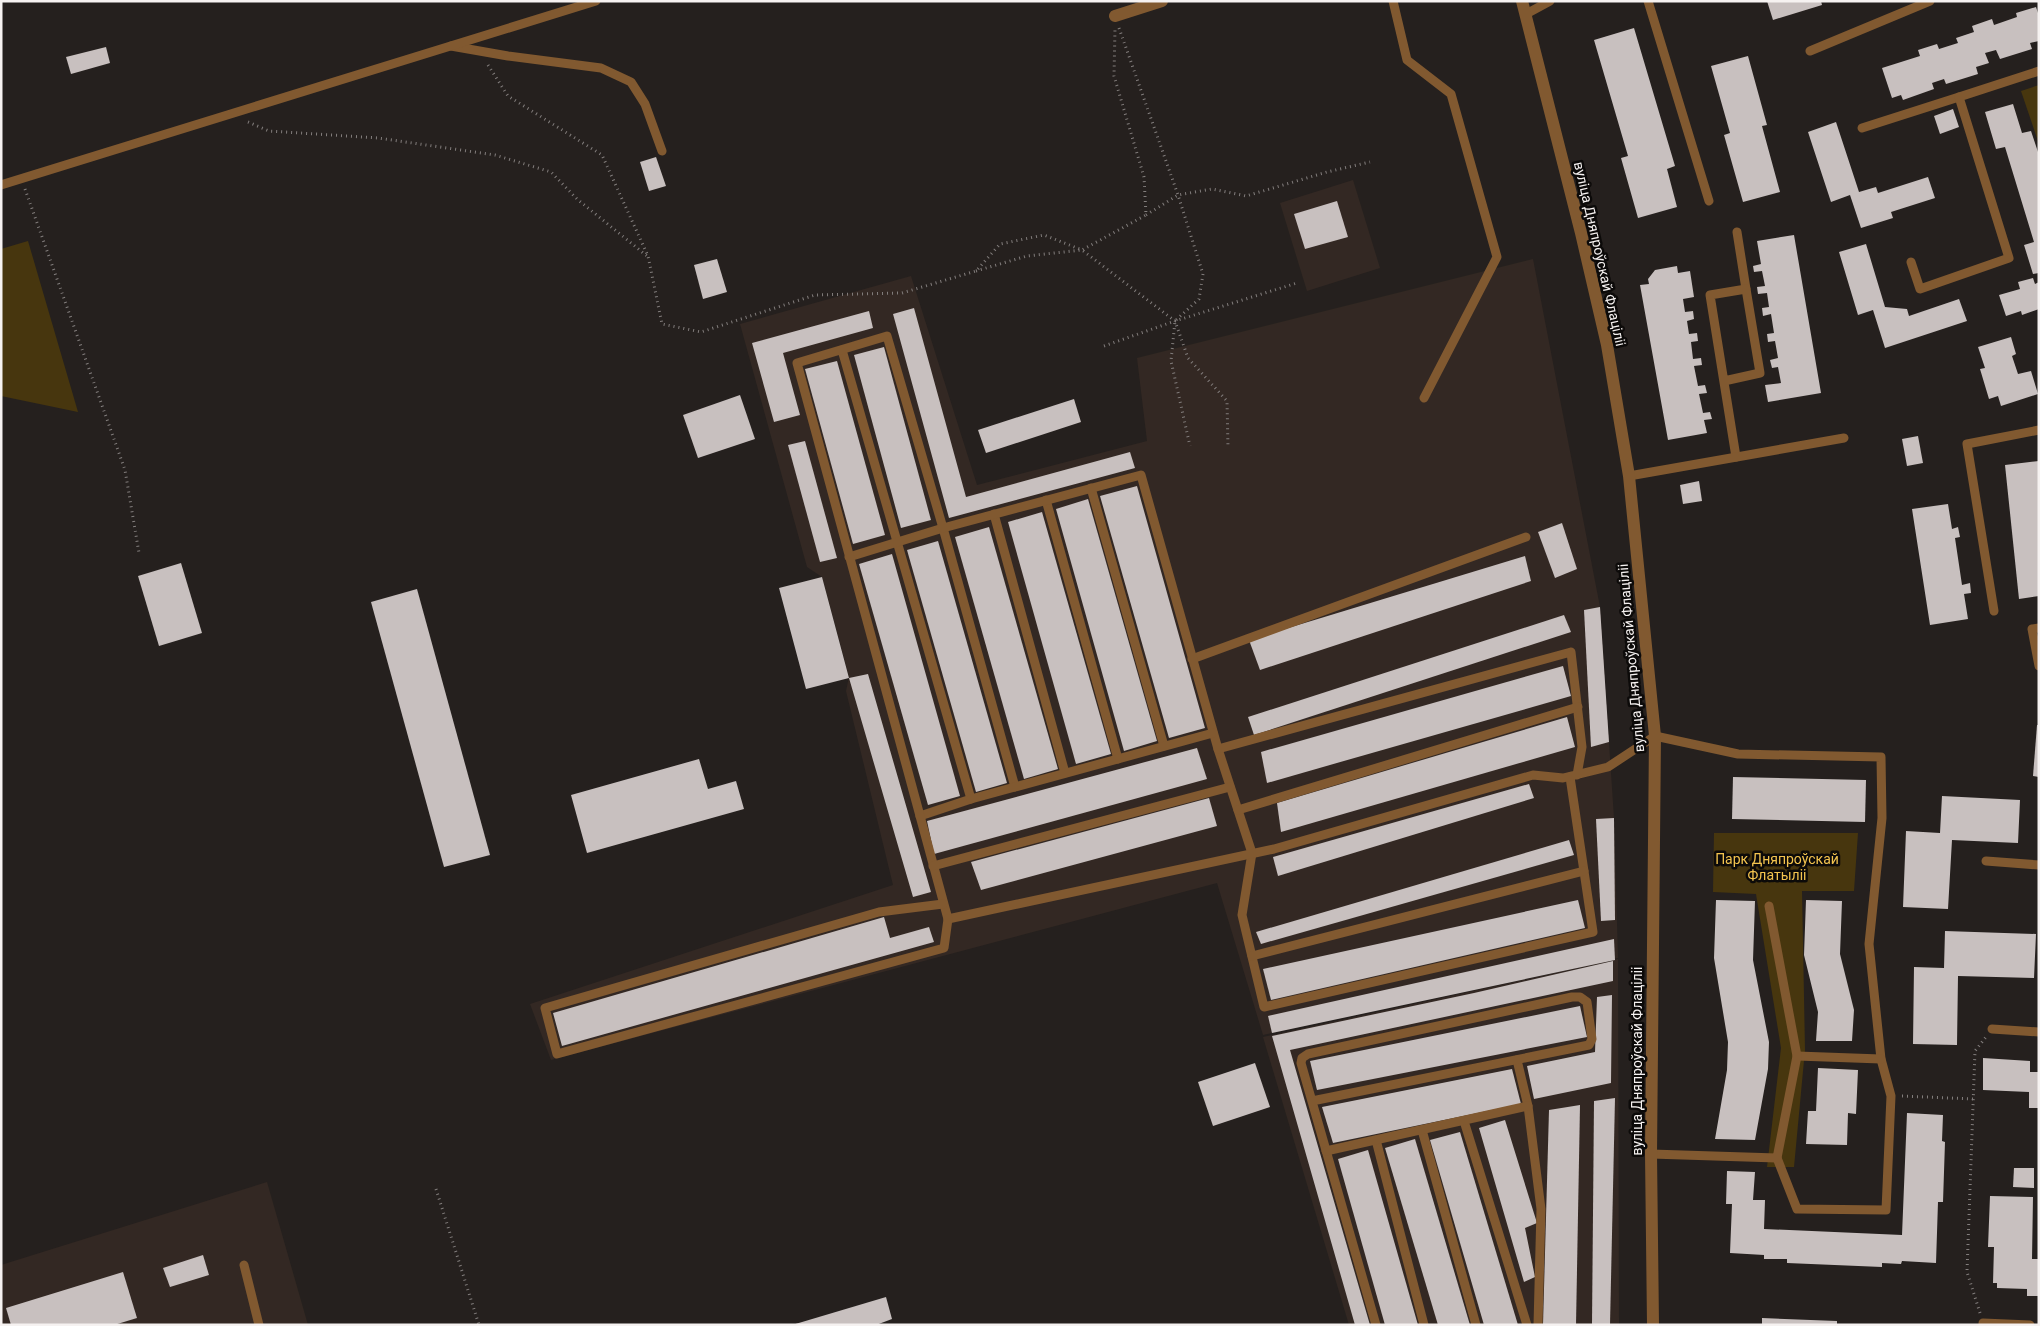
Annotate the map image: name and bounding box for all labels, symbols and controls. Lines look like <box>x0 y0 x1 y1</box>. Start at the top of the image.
street label: вуліца Дняпроўскай Флаціліі <box>1571 160 1629 348</box>
street label: вуліца Дняпроўскай Флаціліі <box>1615 563 1647 753</box>
park label: Парк Дняпроўскай Флатыліі <box>1715 851 1839 883</box>
street label: вуліца Дняпроўскай Флаціліі <box>1629 967 1645 1156</box>

